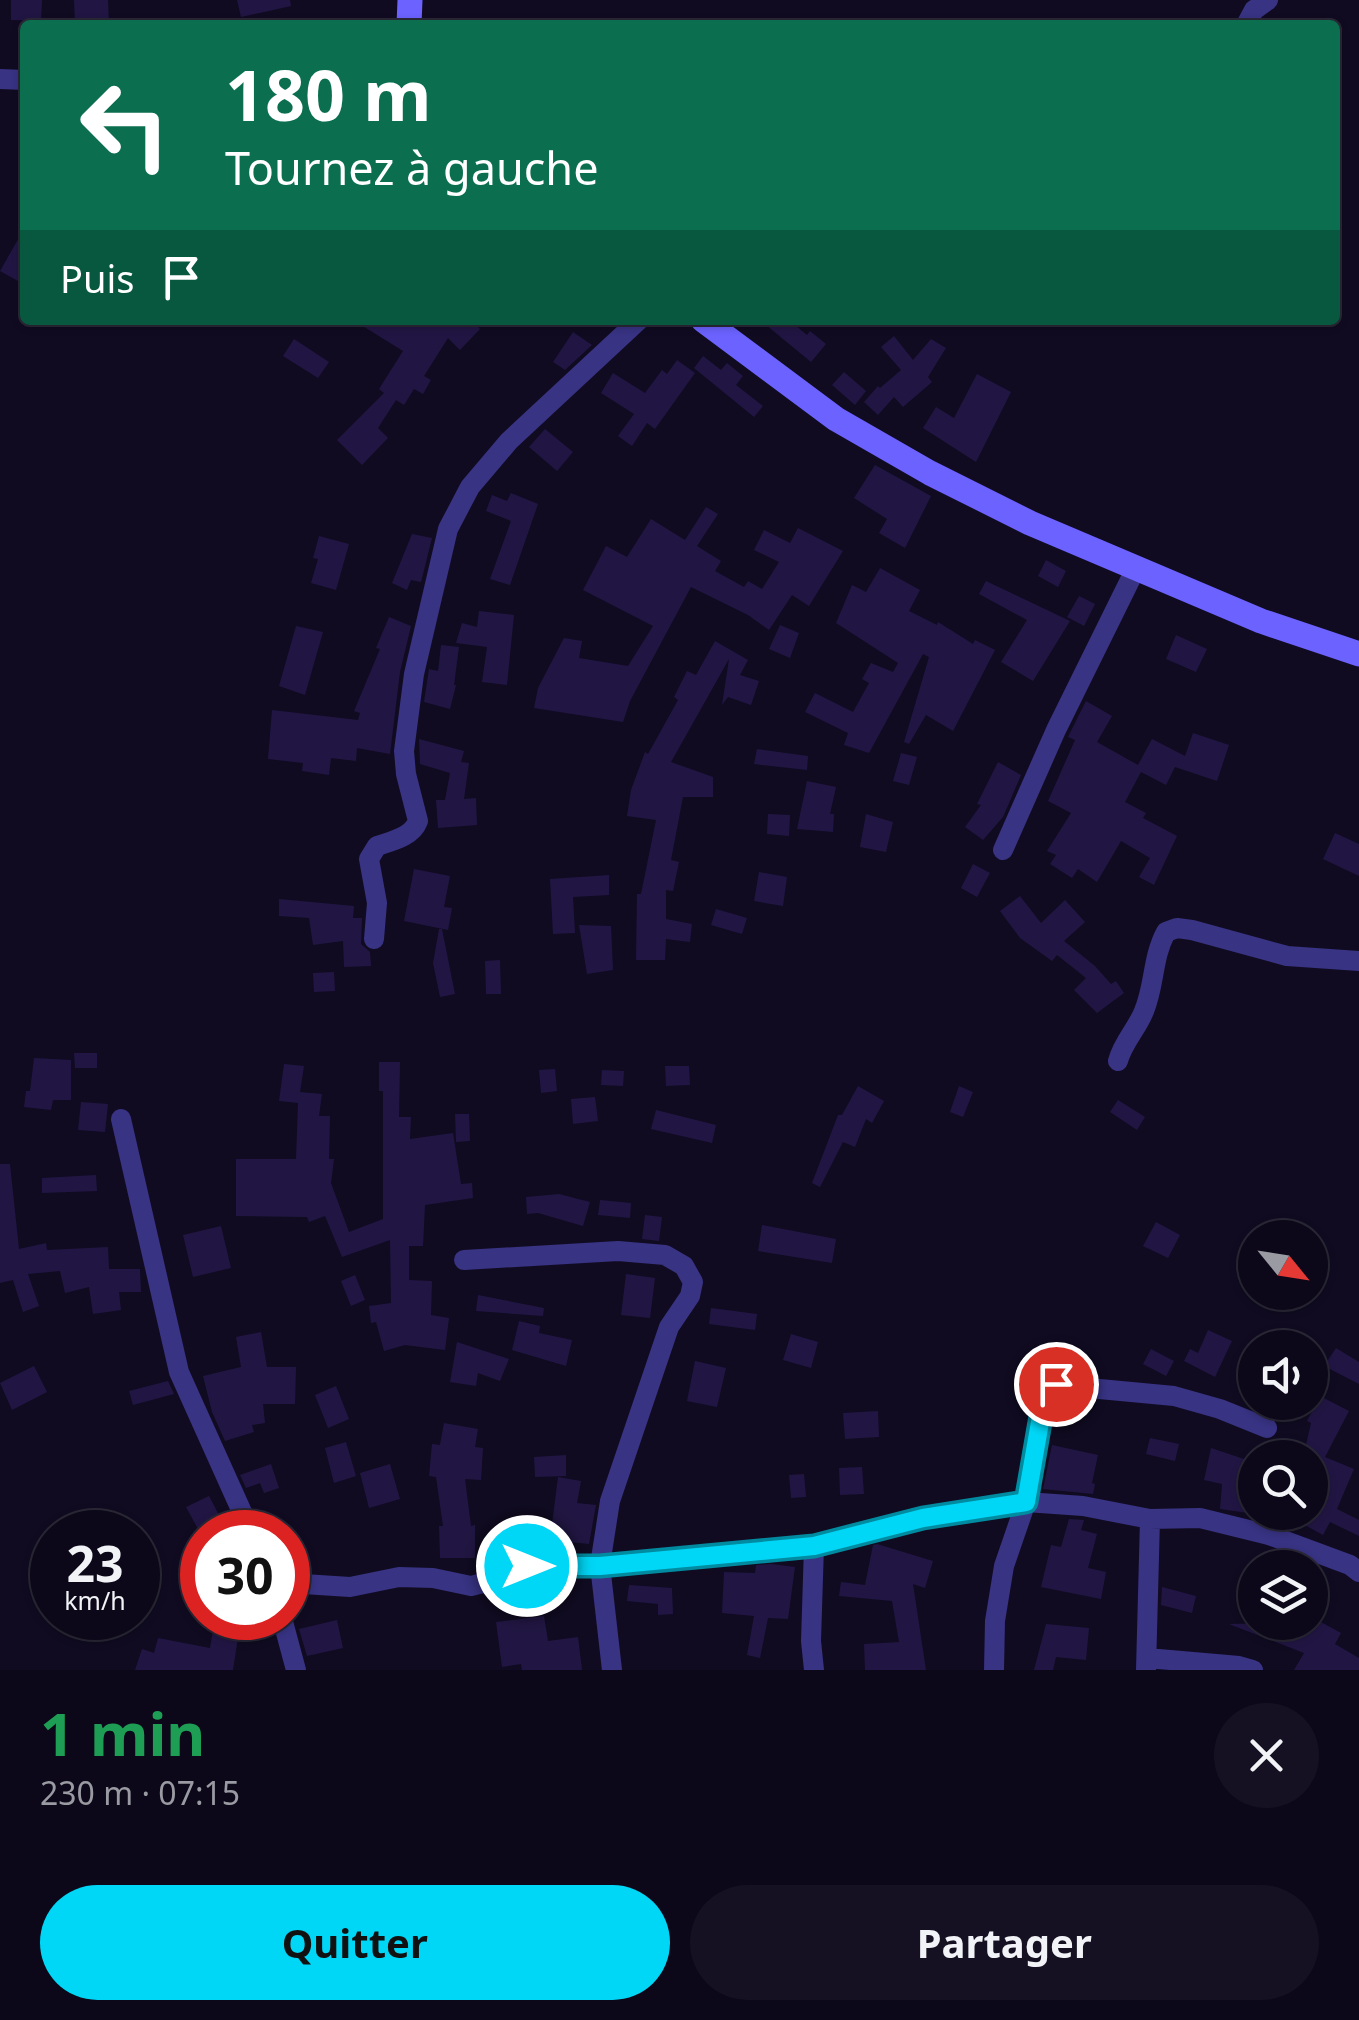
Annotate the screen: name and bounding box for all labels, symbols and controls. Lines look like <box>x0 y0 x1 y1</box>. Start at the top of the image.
text: 180 m <box>225 46 432 142</box>
icon: left <box>60 60 190 190</box>
text: Tournez à gauche <box>225 137 599 198</box>
icon: arrive <box>154 250 209 305</box>
text: Puis <box>60 252 134 304</box>
north arrow <box>1238 1220 1328 1310</box>
map controls <box>1238 1220 1328 1640</box>
button: sound <box>1238 1330 1328 1420</box>
pin <box>1014 1342 1099 1427</box>
icon: arrive <box>1029 1357 1084 1412</box>
button: search <box>1238 1440 1328 1530</box>
speed limit sign: 30 <box>180 1510 310 1640</box>
position arrow <box>475 1514 579 1618</box>
text: 23 <box>66 1529 124 1597</box>
button: layers <box>1238 1550 1328 1640</box>
text: km/h <box>64 1583 126 1617</box>
text: 1 min <box>40 1692 205 1774</box>
button: close <box>1214 1703 1319 1808</box>
text: 230 m · 07:15 <box>40 1771 240 1814</box>
button: Quitter <box>40 1885 670 2000</box>
button: Partager <box>690 1885 1319 2000</box>

